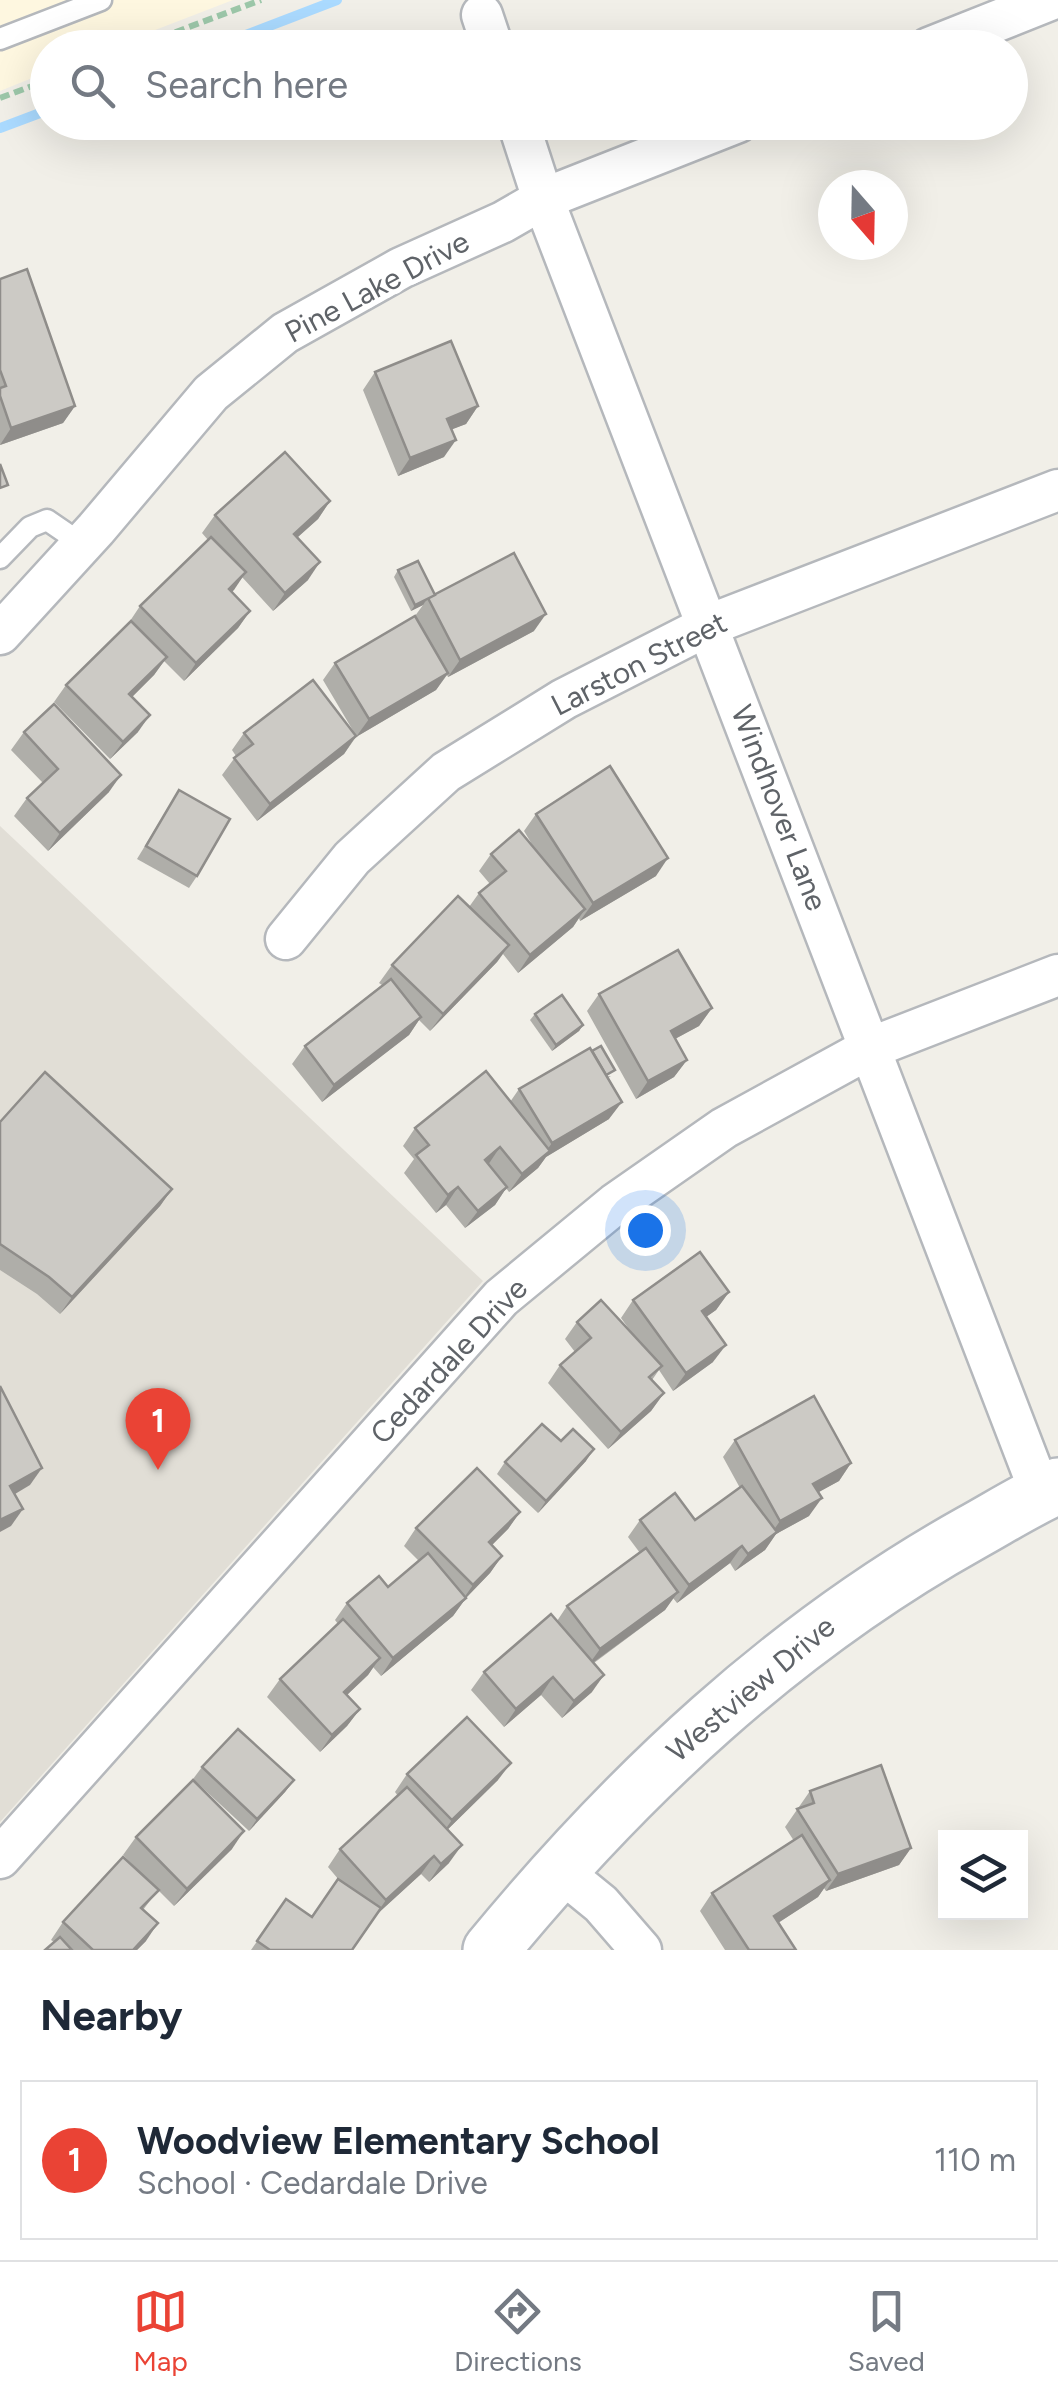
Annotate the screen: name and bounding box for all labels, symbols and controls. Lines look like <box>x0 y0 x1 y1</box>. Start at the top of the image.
search box <box>30 30 1028 140</box>
icon: search <box>65 58 120 113</box>
text: Search here <box>145 62 348 108</box>
north arrow <box>818 170 908 260</box>
street label: Pine Lake Drive <box>278 223 475 351</box>
street label: Larston Street <box>545 604 733 724</box>
street label: Windhover Lane <box>723 700 836 916</box>
your location <box>620 1205 671 1256</box>
street label: Cedardale Drive <box>362 1270 535 1451</box>
pin: 1 <box>126 1388 190 1470</box>
street label: Westview Drive <box>659 1608 842 1770</box>
map controls <box>938 1830 1028 1920</box>
button: layers <box>938 1830 1028 1920</box>
text: Nearby <box>40 1990 182 2041</box>
text: Woodview Elementary School <box>137 2118 660 2164</box>
text: 1 <box>68 2141 81 2179</box>
text: 110 m <box>934 2141 1016 2179</box>
text: School · Cedardale Drive <box>137 2164 488 2202</box>
tab: Map <box>133 2284 188 2378</box>
tab: Directions <box>454 2284 582 2378</box>
tab: Saved <box>848 2284 925 2378</box>

